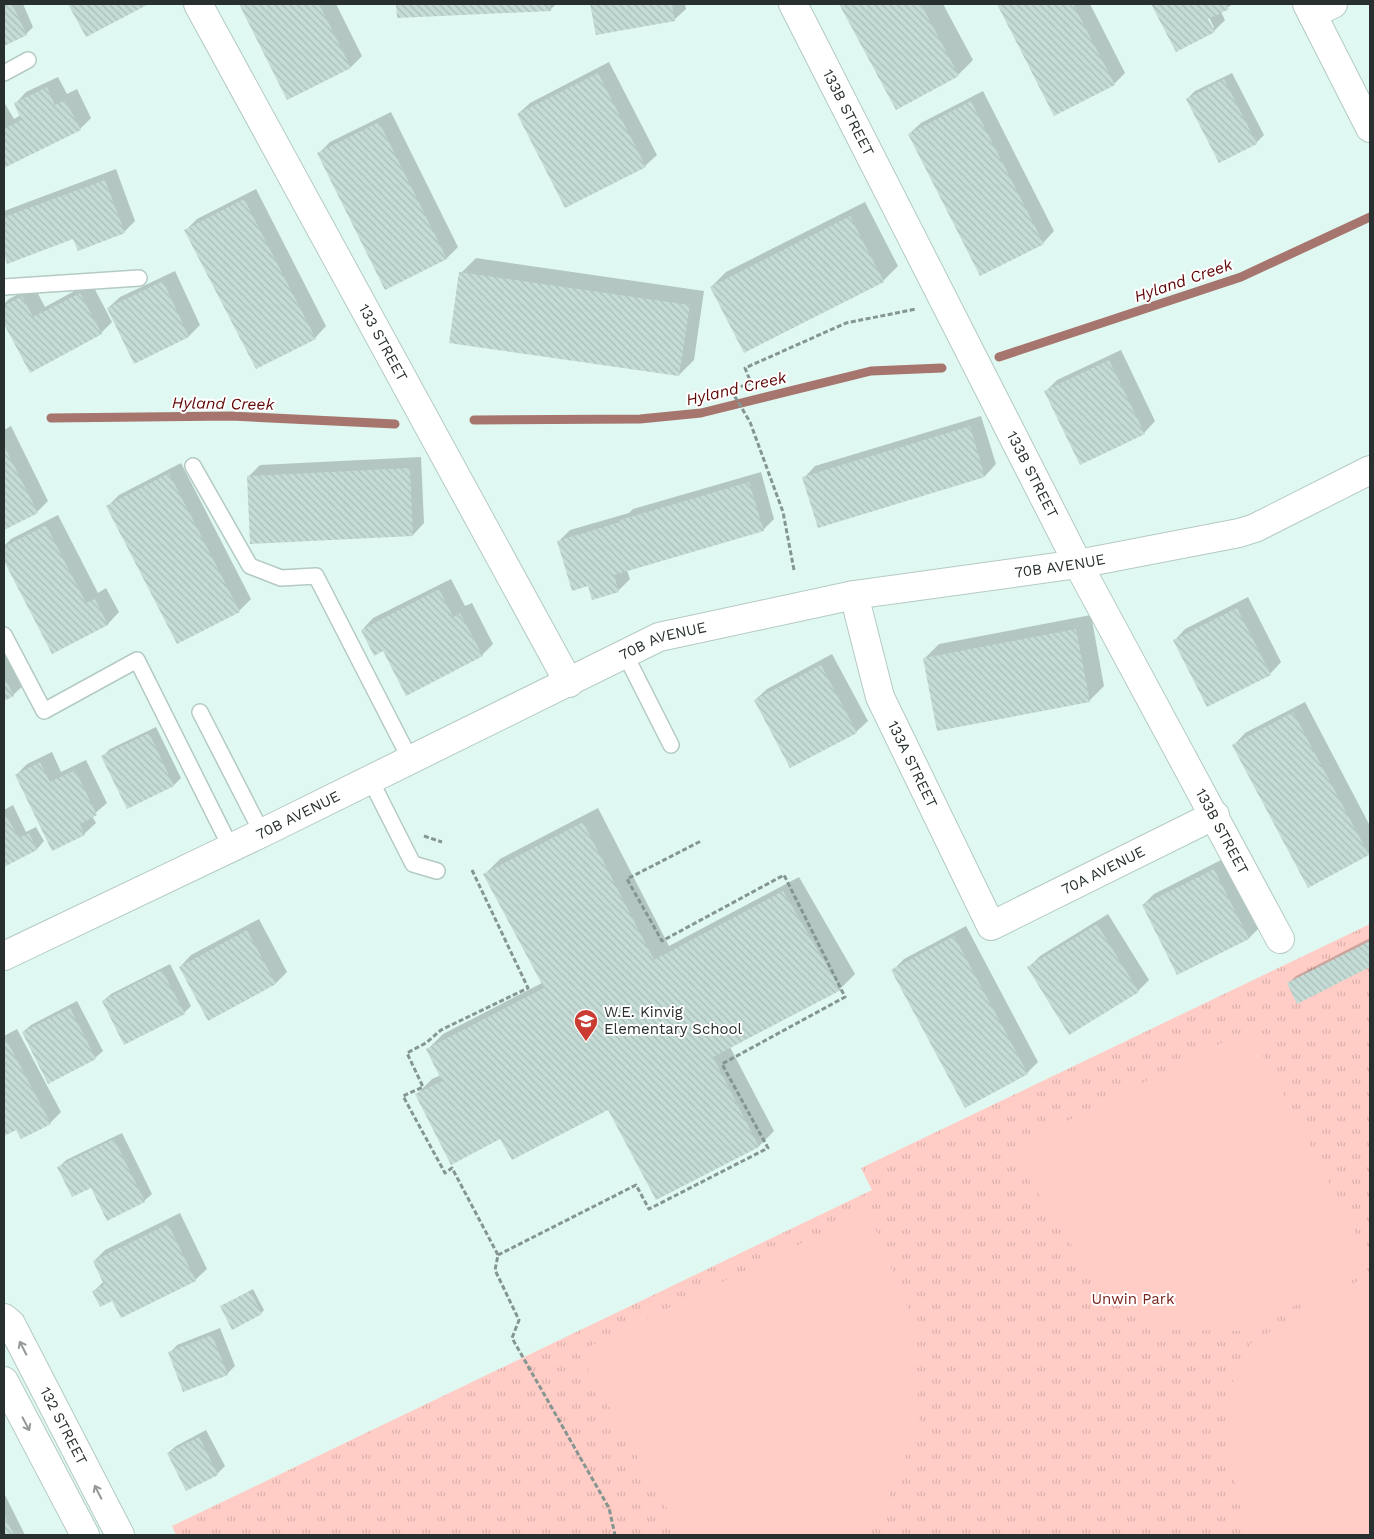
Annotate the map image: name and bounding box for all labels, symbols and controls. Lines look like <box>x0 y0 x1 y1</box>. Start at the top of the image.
street label: 133B STREET <box>819 66 878 159</box>
water label: Hyland Creek <box>1132 254 1236 306</box>
street label: 133 STREET <box>355 301 411 384</box>
water label: Hyland Creek <box>684 367 789 409</box>
water label: Hyland Creek <box>172 393 276 414</box>
street label: 133B STREET <box>1003 428 1062 521</box>
street label: 70B AVENUE <box>1014 550 1107 582</box>
street label: 70B AVENUE <box>616 618 708 664</box>
street label: 133A STREET <box>884 718 941 811</box>
street label: 133B STREET <box>1192 785 1252 877</box>
street label: 70B AVENUE <box>253 787 343 843</box>
street label: 70A AVENUE <box>1059 842 1148 899</box>
place label: W.E. Kinvig Elementary School <box>604 1003 743 1038</box>
school or university icon: W.E. Kinvig Elementary School <box>573 1008 599 1042</box>
park label: Unwin Park <box>1092 1290 1175 1308</box>
one-way arrow <box>18 1341 27 1356</box>
street label: 132 STREET <box>36 1384 91 1468</box>
one-way arrow <box>22 1417 32 1431</box>
one-way arrow <box>93 1485 102 1500</box>

